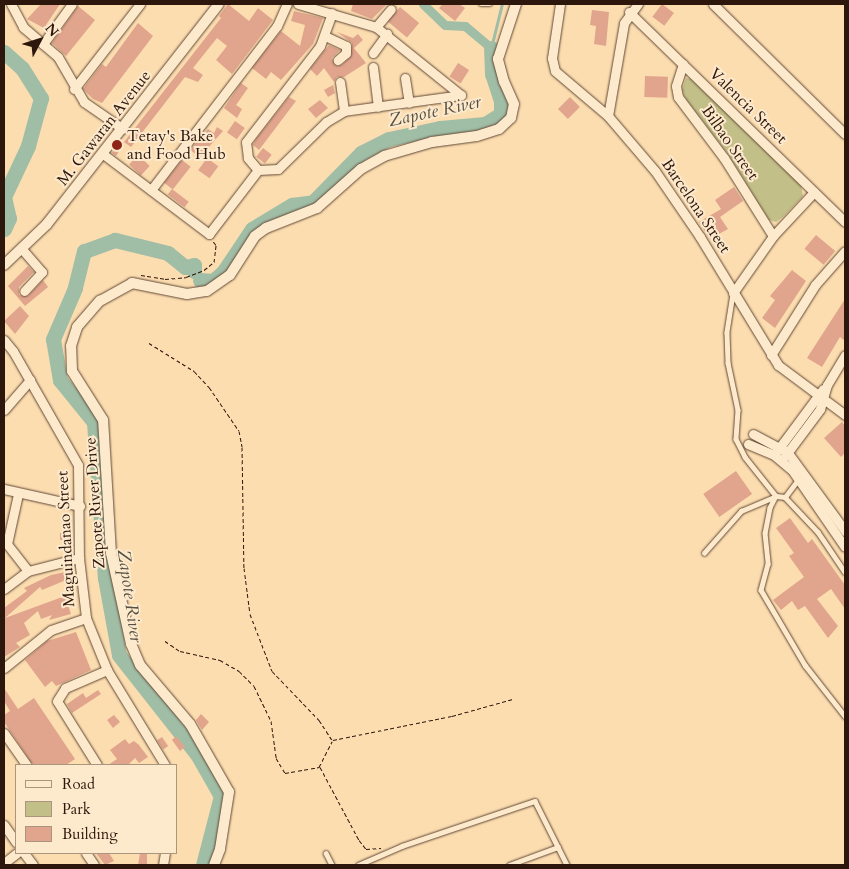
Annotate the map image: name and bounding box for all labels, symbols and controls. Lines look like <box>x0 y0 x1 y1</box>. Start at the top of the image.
north arrow <box>15 15 65 65</box>
text: N <box>41 19 63 41</box>
street label: Valencia Street <box>705 64 791 148</box>
street label: M. Gawaran Avenue <box>53 67 155 189</box>
water label: Zapote River <box>387 92 483 132</box>
street label: Bilbao Street <box>697 102 763 184</box>
place label: Tetay's Bake and Food Hub <box>127 126 226 164</box>
marker: Tetay's Bake and Food Hub <box>111 139 123 151</box>
street label: Barcelona Street <box>657 155 735 257</box>
street label: Zapote River Drive <box>81 437 109 569</box>
street label: Maguindanao Street <box>53 470 79 608</box>
water label: Zapote River <box>112 548 146 644</box>
legend <box>15 764 178 854</box>
text: Road <box>62 774 95 794</box>
text: Park <box>62 799 91 819</box>
text: Building <box>62 824 118 844</box>

